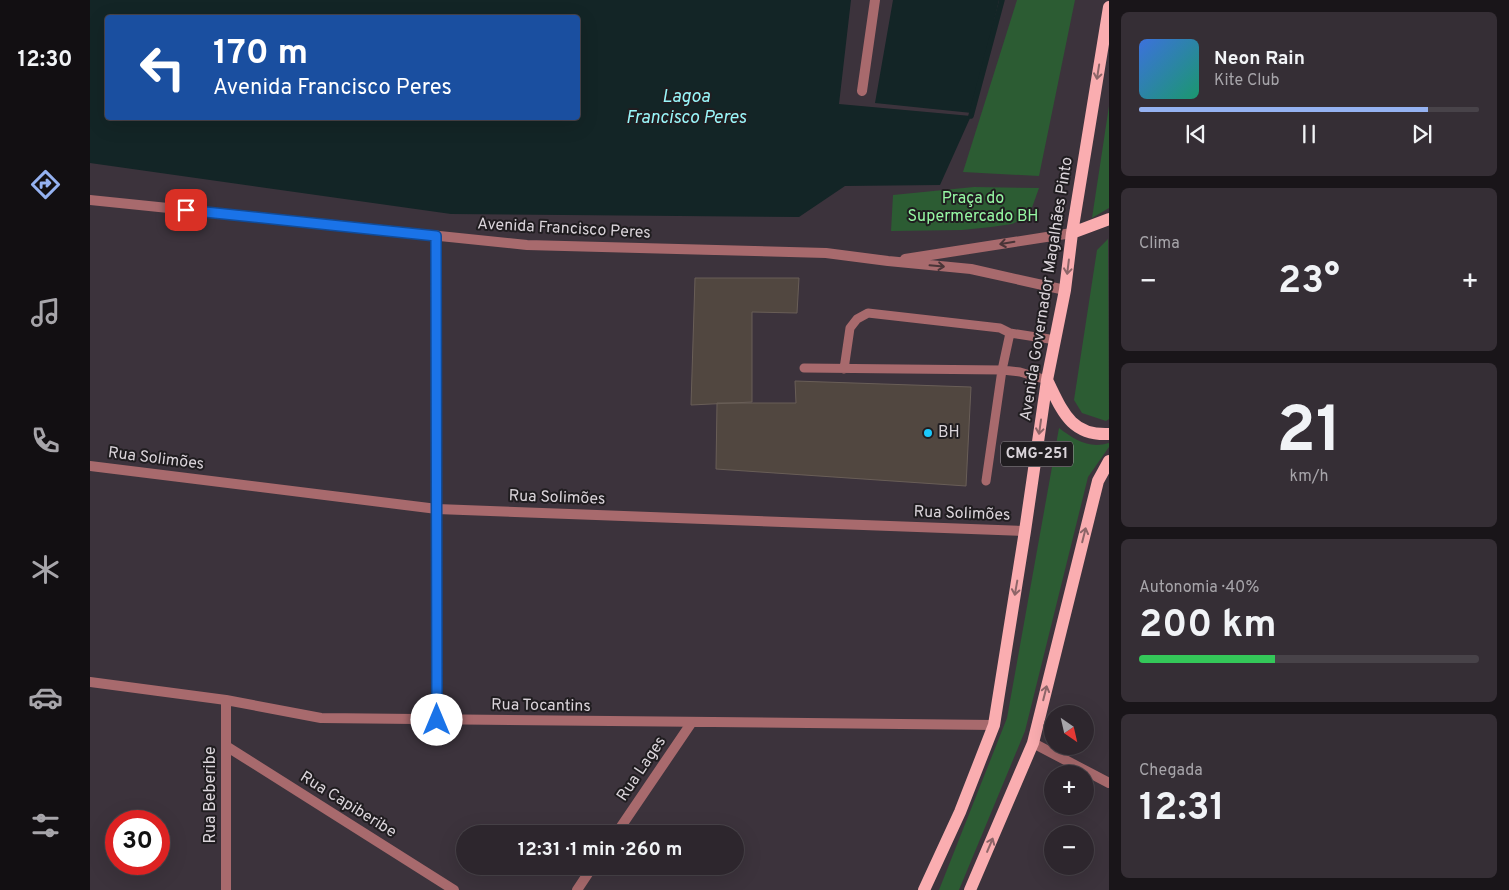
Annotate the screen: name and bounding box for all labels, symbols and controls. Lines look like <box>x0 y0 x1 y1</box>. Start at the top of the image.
text: 170 m <box>213 32 308 76</box>
icon: left <box>130 35 195 100</box>
text: 12:30 <box>18 47 72 74</box>
text: Neon Rain <box>1214 47 1305 71</box>
one-way arrow <box>1093 64 1103 80</box>
text: Kite Club <box>1214 71 1279 91</box>
text: Avenida Francisco Peres <box>213 75 452 102</box>
water label: Lagoa Francisco Peres <box>626 86 747 130</box>
icon: previous <box>1182 120 1210 148</box>
icon: pause <box>1295 120 1323 148</box>
icon: next <box>1408 120 1436 148</box>
street label: Avenida Governador Magalhães Pinto <box>1016 155 1078 423</box>
icon: directions <box>28 167 63 202</box>
pin <box>165 189 207 231</box>
park label: Praça do Supermercado BH <box>907 189 1039 227</box>
icon: arrive <box>172 196 200 224</box>
street label: Avenida Francisco Peres <box>477 214 651 244</box>
text: Clima <box>1139 234 1180 254</box>
one-way arrow <box>999 239 1015 249</box>
text: 23° <box>1278 258 1340 307</box>
one-way arrow <box>1063 259 1073 275</box>
one-way arrow <box>928 261 944 271</box>
text: − <box>1139 265 1157 301</box>
text: + <box>1461 265 1479 301</box>
icon: music <box>28 295 63 330</box>
text: 21 <box>1276 393 1342 475</box>
one-way arrow <box>1035 419 1045 435</box>
icon: phone <box>28 423 63 458</box>
place label: BH <box>938 423 960 443</box>
marker: BH <box>922 427 934 439</box>
road number: CMG-251 <box>1001 442 1073 466</box>
street label: Rua Solimões <box>107 443 205 475</box>
text: km/h <box>1290 467 1328 487</box>
street label: Rua Solimões <box>508 486 606 510</box>
street label: Rua Solimões <box>913 502 1011 526</box>
one-way arrow <box>1080 528 1089 544</box>
icon: climate <box>28 552 63 587</box>
text: Autonomia · 40% <box>1139 578 1259 598</box>
one-way arrow <box>1010 580 1020 596</box>
text: 200 km <box>1139 602 1276 651</box>
icon: car <box>28 680 63 715</box>
one-way arrow <box>1041 685 1050 701</box>
position arrow <box>410 693 462 745</box>
street label: Rua Tocantins <box>491 695 591 717</box>
north arrow <box>1044 705 1094 755</box>
map controls <box>1044 705 1094 875</box>
street label: Rua Lages <box>613 733 671 805</box>
street label: Rua Beberibe <box>201 746 221 844</box>
text: Chegada <box>1139 761 1203 781</box>
button: + <box>1044 765 1094 815</box>
street label: Rua Capiberibe <box>296 767 400 843</box>
text: 12:31 <box>1139 785 1225 834</box>
icon: filters <box>28 808 63 843</box>
speed limit sign: 30 <box>105 810 170 875</box>
button: − <box>1044 825 1094 875</box>
text: 12:31 · 1 min · 260 m <box>518 838 682 862</box>
one-way arrow <box>987 838 996 853</box>

